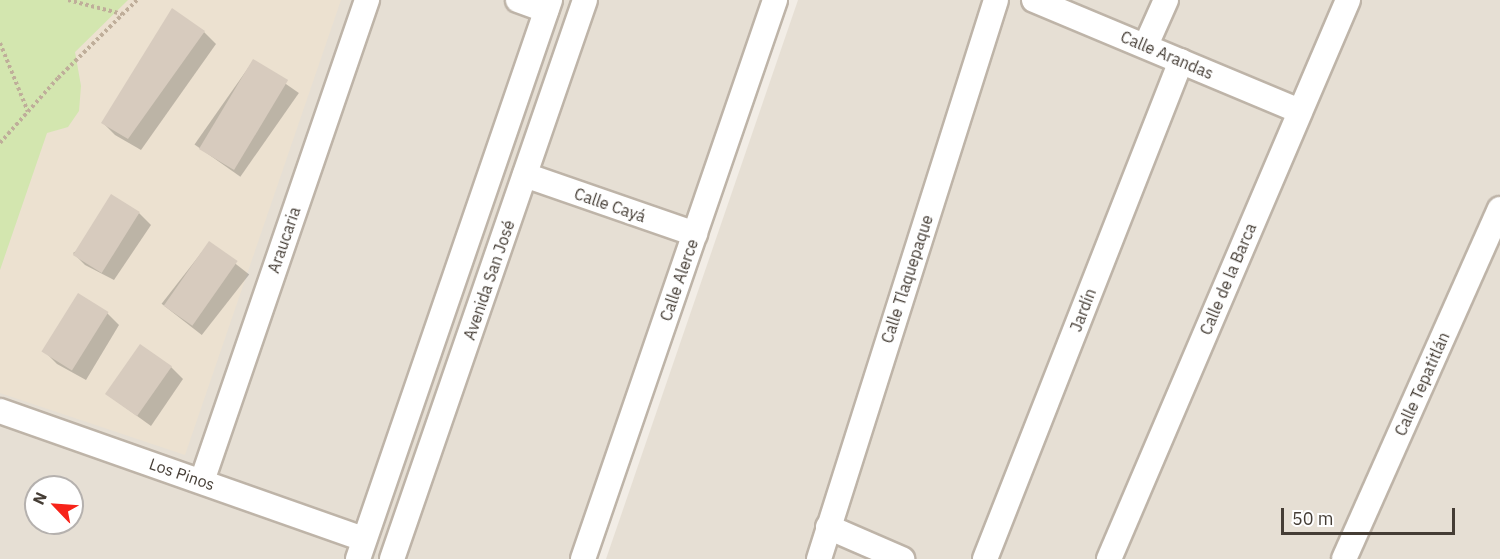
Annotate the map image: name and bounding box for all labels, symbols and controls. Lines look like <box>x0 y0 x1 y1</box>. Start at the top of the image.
street label: Calle Arandas <box>1118 27 1216 83</box>
street label: Calle Cayá <box>572 184 648 226</box>
street label: Araucaria <box>264 204 304 276</box>
street label: Calle Tlaquepaque <box>877 212 937 346</box>
street label: Avenida San José <box>459 218 519 342</box>
street label: Calle de la Barca <box>1196 220 1260 338</box>
street label: Calle Alerce <box>656 236 702 324</box>
street label: Jardín <box>1066 286 1100 334</box>
street label: Calle Tepatitlán <box>1391 329 1453 439</box>
street label: Los Pinos <box>147 454 217 494</box>
north arrow <box>24 475 84 535</box>
text: N <box>28 489 51 508</box>
scale bar <box>1284 496 1458 534</box>
text: 50 m <box>1292 507 1334 530</box>

